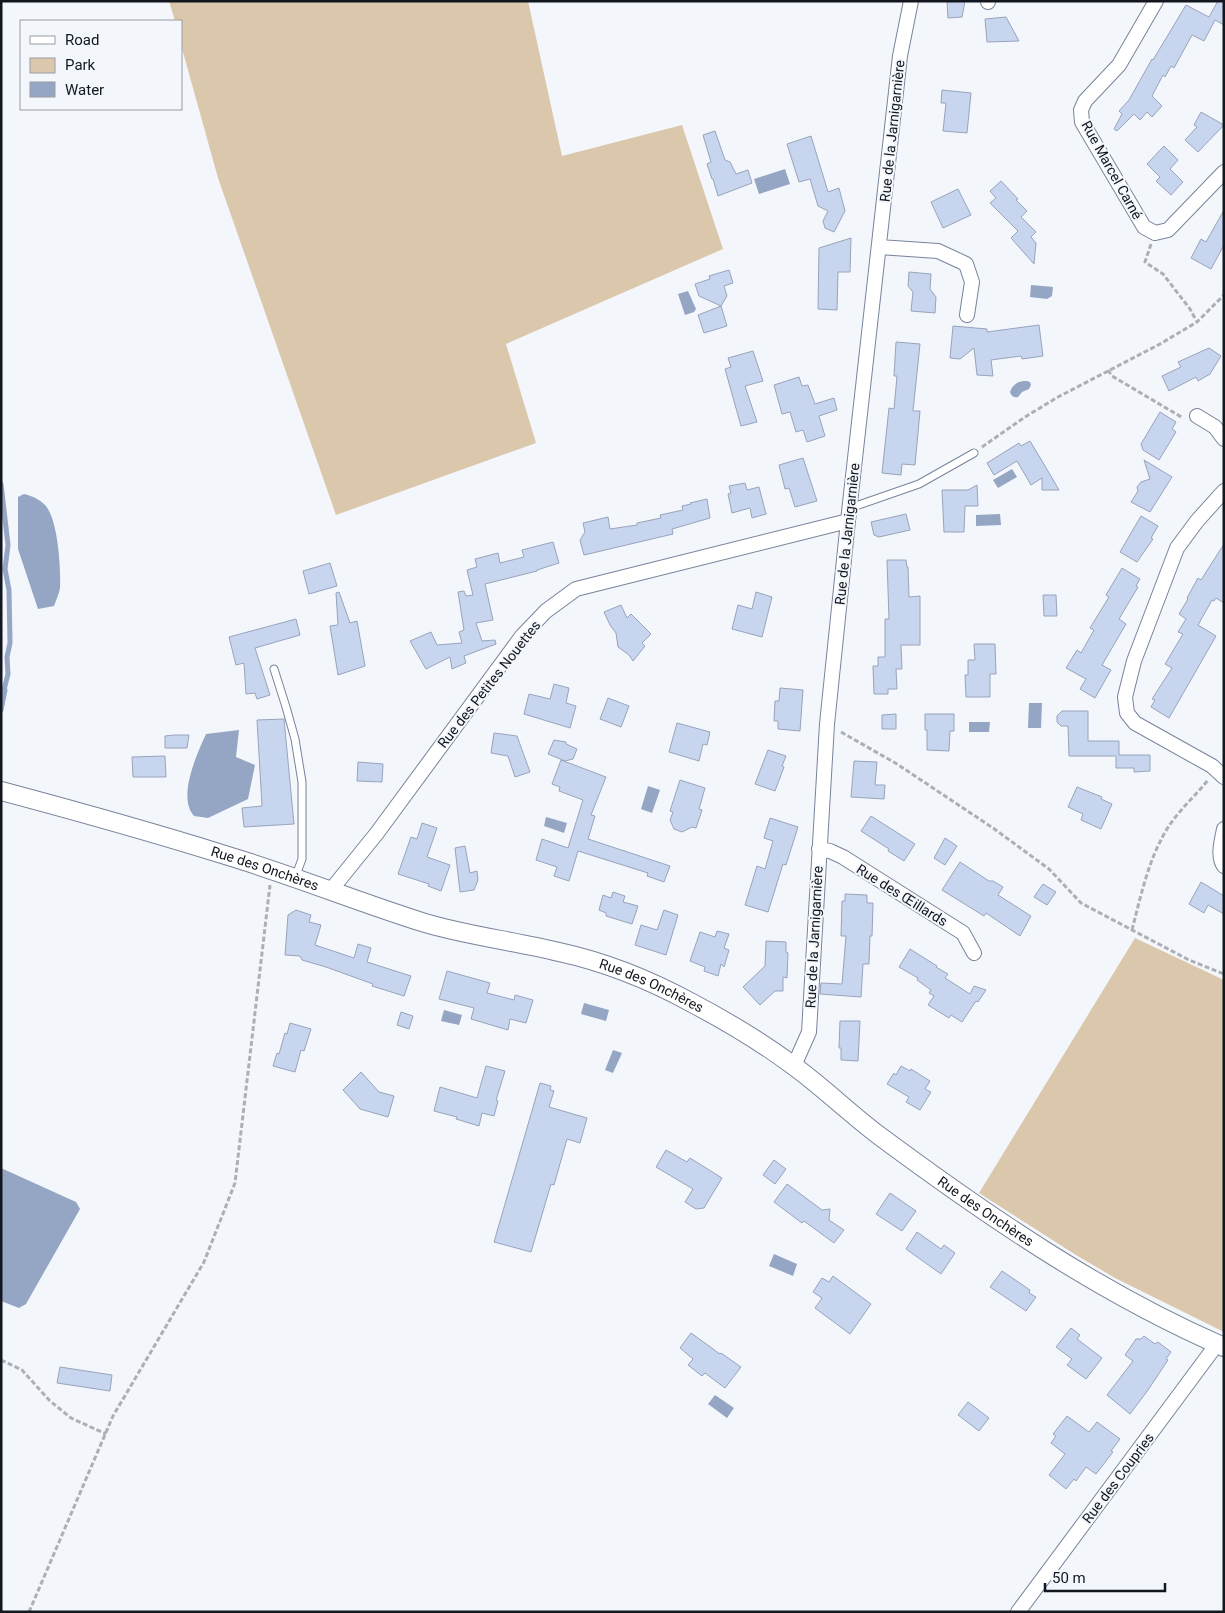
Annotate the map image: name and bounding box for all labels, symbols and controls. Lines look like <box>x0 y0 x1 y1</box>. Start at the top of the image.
legend <box>20 20 182 110</box>
text: Road <box>65 31 99 49</box>
text: Park <box>65 56 96 74</box>
street label: Rue de la Jarnigarnière <box>877 59 907 203</box>
text: Water <box>65 81 104 99</box>
street label: Rue Marcel Carné <box>1078 118 1146 222</box>
street label: Rue de la Jarnigarnière <box>832 462 862 606</box>
street label: Rue des Petites Nouettes <box>434 617 544 751</box>
street label: Rue des Onchères <box>209 843 321 894</box>
street label: Rue des Œillards <box>854 861 950 929</box>
street label: Rue de la Jarnigarnière <box>802 865 826 1009</box>
street label: Rue des Onchères <box>597 955 706 1016</box>
street label: Rue des Onchères <box>935 1173 1037 1249</box>
street label: Rue des Coupries <box>1079 1430 1157 1526</box>
scale bar <box>1045 1560 1165 1592</box>
text: 50 m <box>1052 1569 1086 1587</box>

